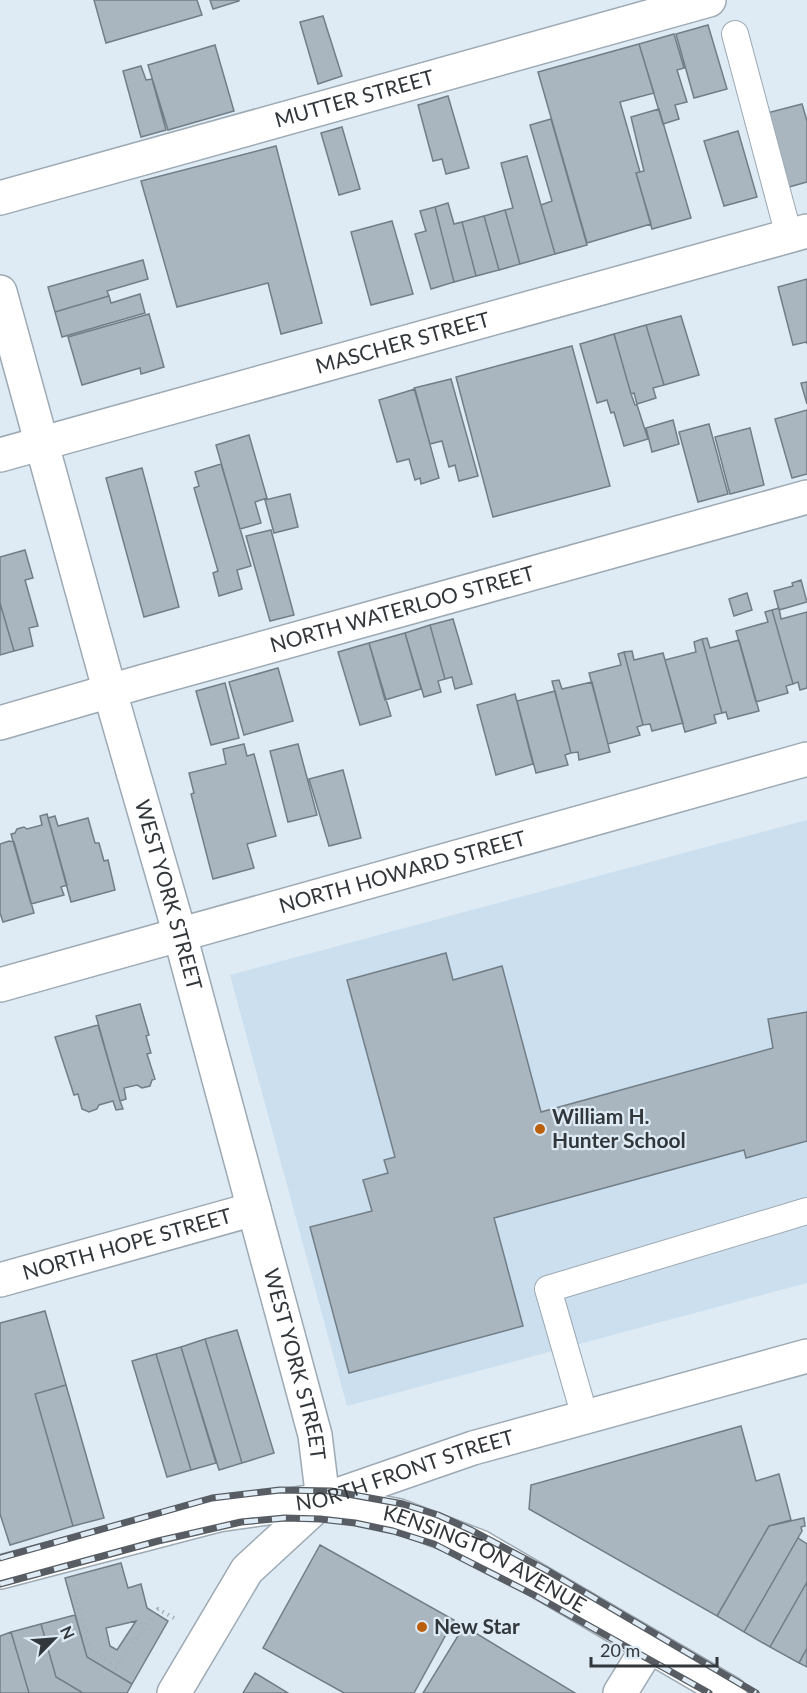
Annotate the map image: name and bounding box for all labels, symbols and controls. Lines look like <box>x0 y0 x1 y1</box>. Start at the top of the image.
street label: MUTTER STREET <box>272 63 437 132</box>
street label: MASCHER STREET <box>313 306 493 378</box>
street label: NORTH WATERLOO STREET <box>267 559 537 657</box>
street label: WEST YORK STREET <box>131 796 208 993</box>
street label: NORTH HOWARD STREET <box>276 824 529 917</box>
place label: William H. Hunter School <box>552 1103 686 1152</box>
marker: William H. Hunter School <box>533 1122 547 1136</box>
street label: NORTH HOPE STREET <box>19 1202 235 1284</box>
street label: WEST YORK STREET <box>260 1265 332 1462</box>
street label: NORTH FRONT STREET <box>294 1423 517 1515</box>
street label: KENSINGTON AVENUE <box>381 1499 591 1617</box>
north arrow <box>24 1609 84 1669</box>
place label: New Star <box>434 1613 520 1638</box>
marker: New Star <box>415 1620 429 1634</box>
text: N <box>57 1623 79 1642</box>
scale bar <box>591 1630 717 1668</box>
text: 20 m <box>600 1639 640 1661</box>

